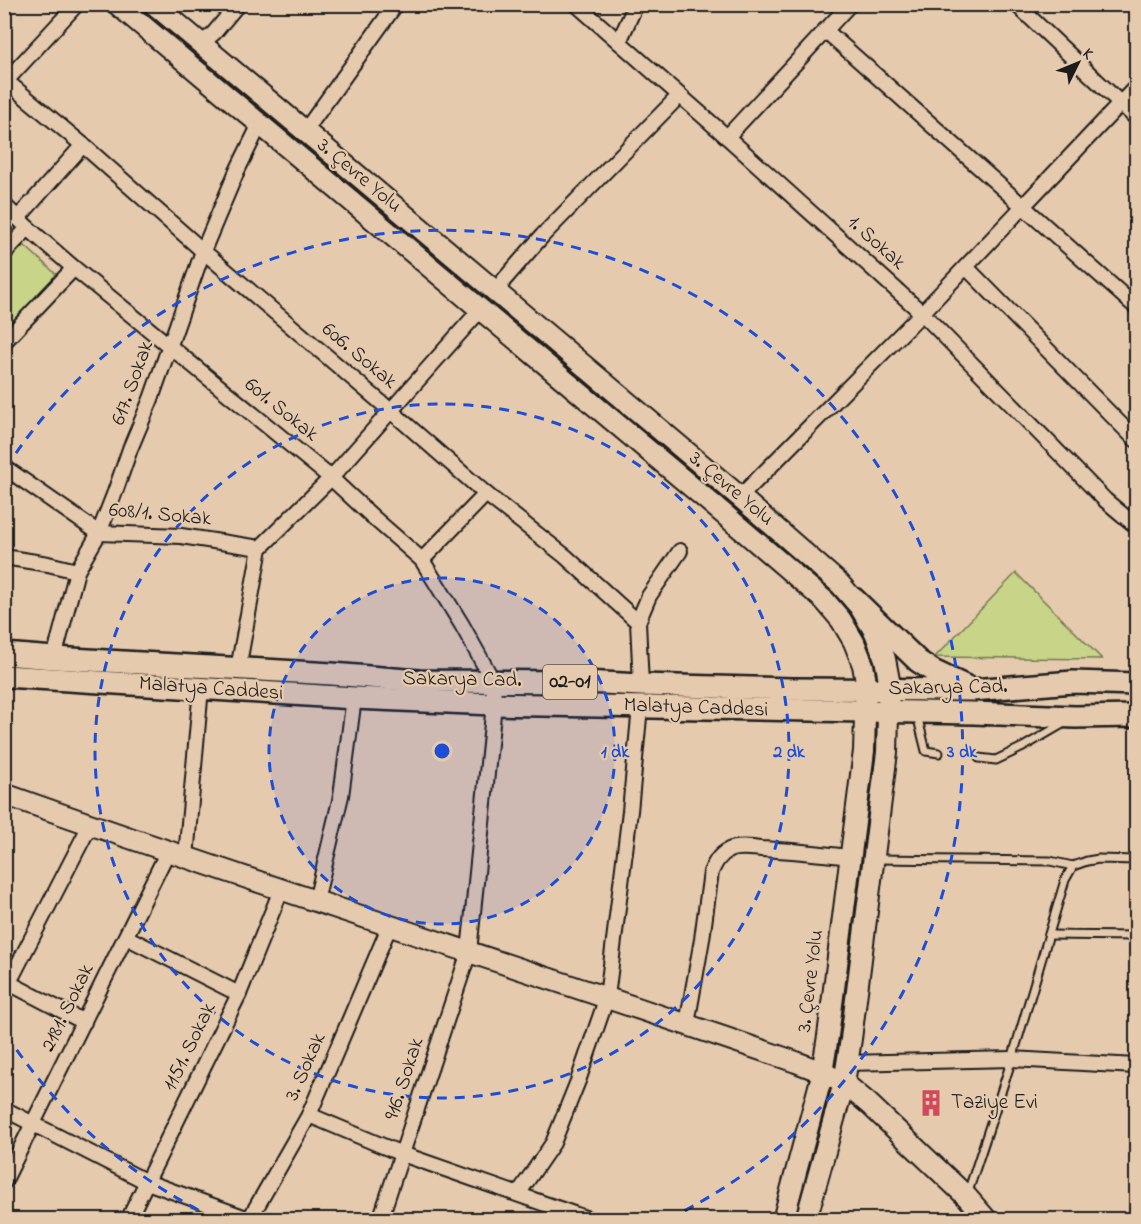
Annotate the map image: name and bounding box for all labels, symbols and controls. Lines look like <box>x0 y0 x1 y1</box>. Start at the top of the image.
north arrow <box>1048 33 1108 93</box>
text: K <box>1076 43 1100 66</box>
street label: 3. Çevre Yolu <box>310 131 408 221</box>
street label: 1. Sokak <box>840 209 913 278</box>
street label: 606. Sokak <box>315 315 404 397</box>
street label: 617. Sokak <box>104 336 162 429</box>
street label: 601. Sokak <box>237 371 325 450</box>
street label: 3. Çevre Yolu <box>682 444 780 534</box>
street label: 608/1. Sokak <box>108 496 213 534</box>
street label: Sakarya Cad. <box>402 664 522 698</box>
road number: 02-01 <box>543 665 597 699</box>
street label: Malatya Caddesi <box>138 669 284 711</box>
street label: Sakarya Cad. <box>888 672 1008 706</box>
street label: Malatya Caddesi <box>623 690 769 728</box>
text: 1 dk <box>601 740 630 766</box>
text: 2 dk <box>772 740 806 766</box>
text: 3 dk <box>946 740 978 766</box>
centre of rings <box>432 741 452 761</box>
street label: 3. Çevre Yolu <box>790 928 832 1034</box>
street label: 2181. Sokak <box>34 958 103 1057</box>
street label: 1151. Sokak <box>156 997 225 1096</box>
street label: 3. Sokak <box>278 1027 335 1106</box>
street label: 916. Sokak <box>378 1033 433 1124</box>
building icon: Taziye Evi <box>916 1088 946 1118</box>
place label: Taziye Evi <box>951 1088 1038 1120</box>

